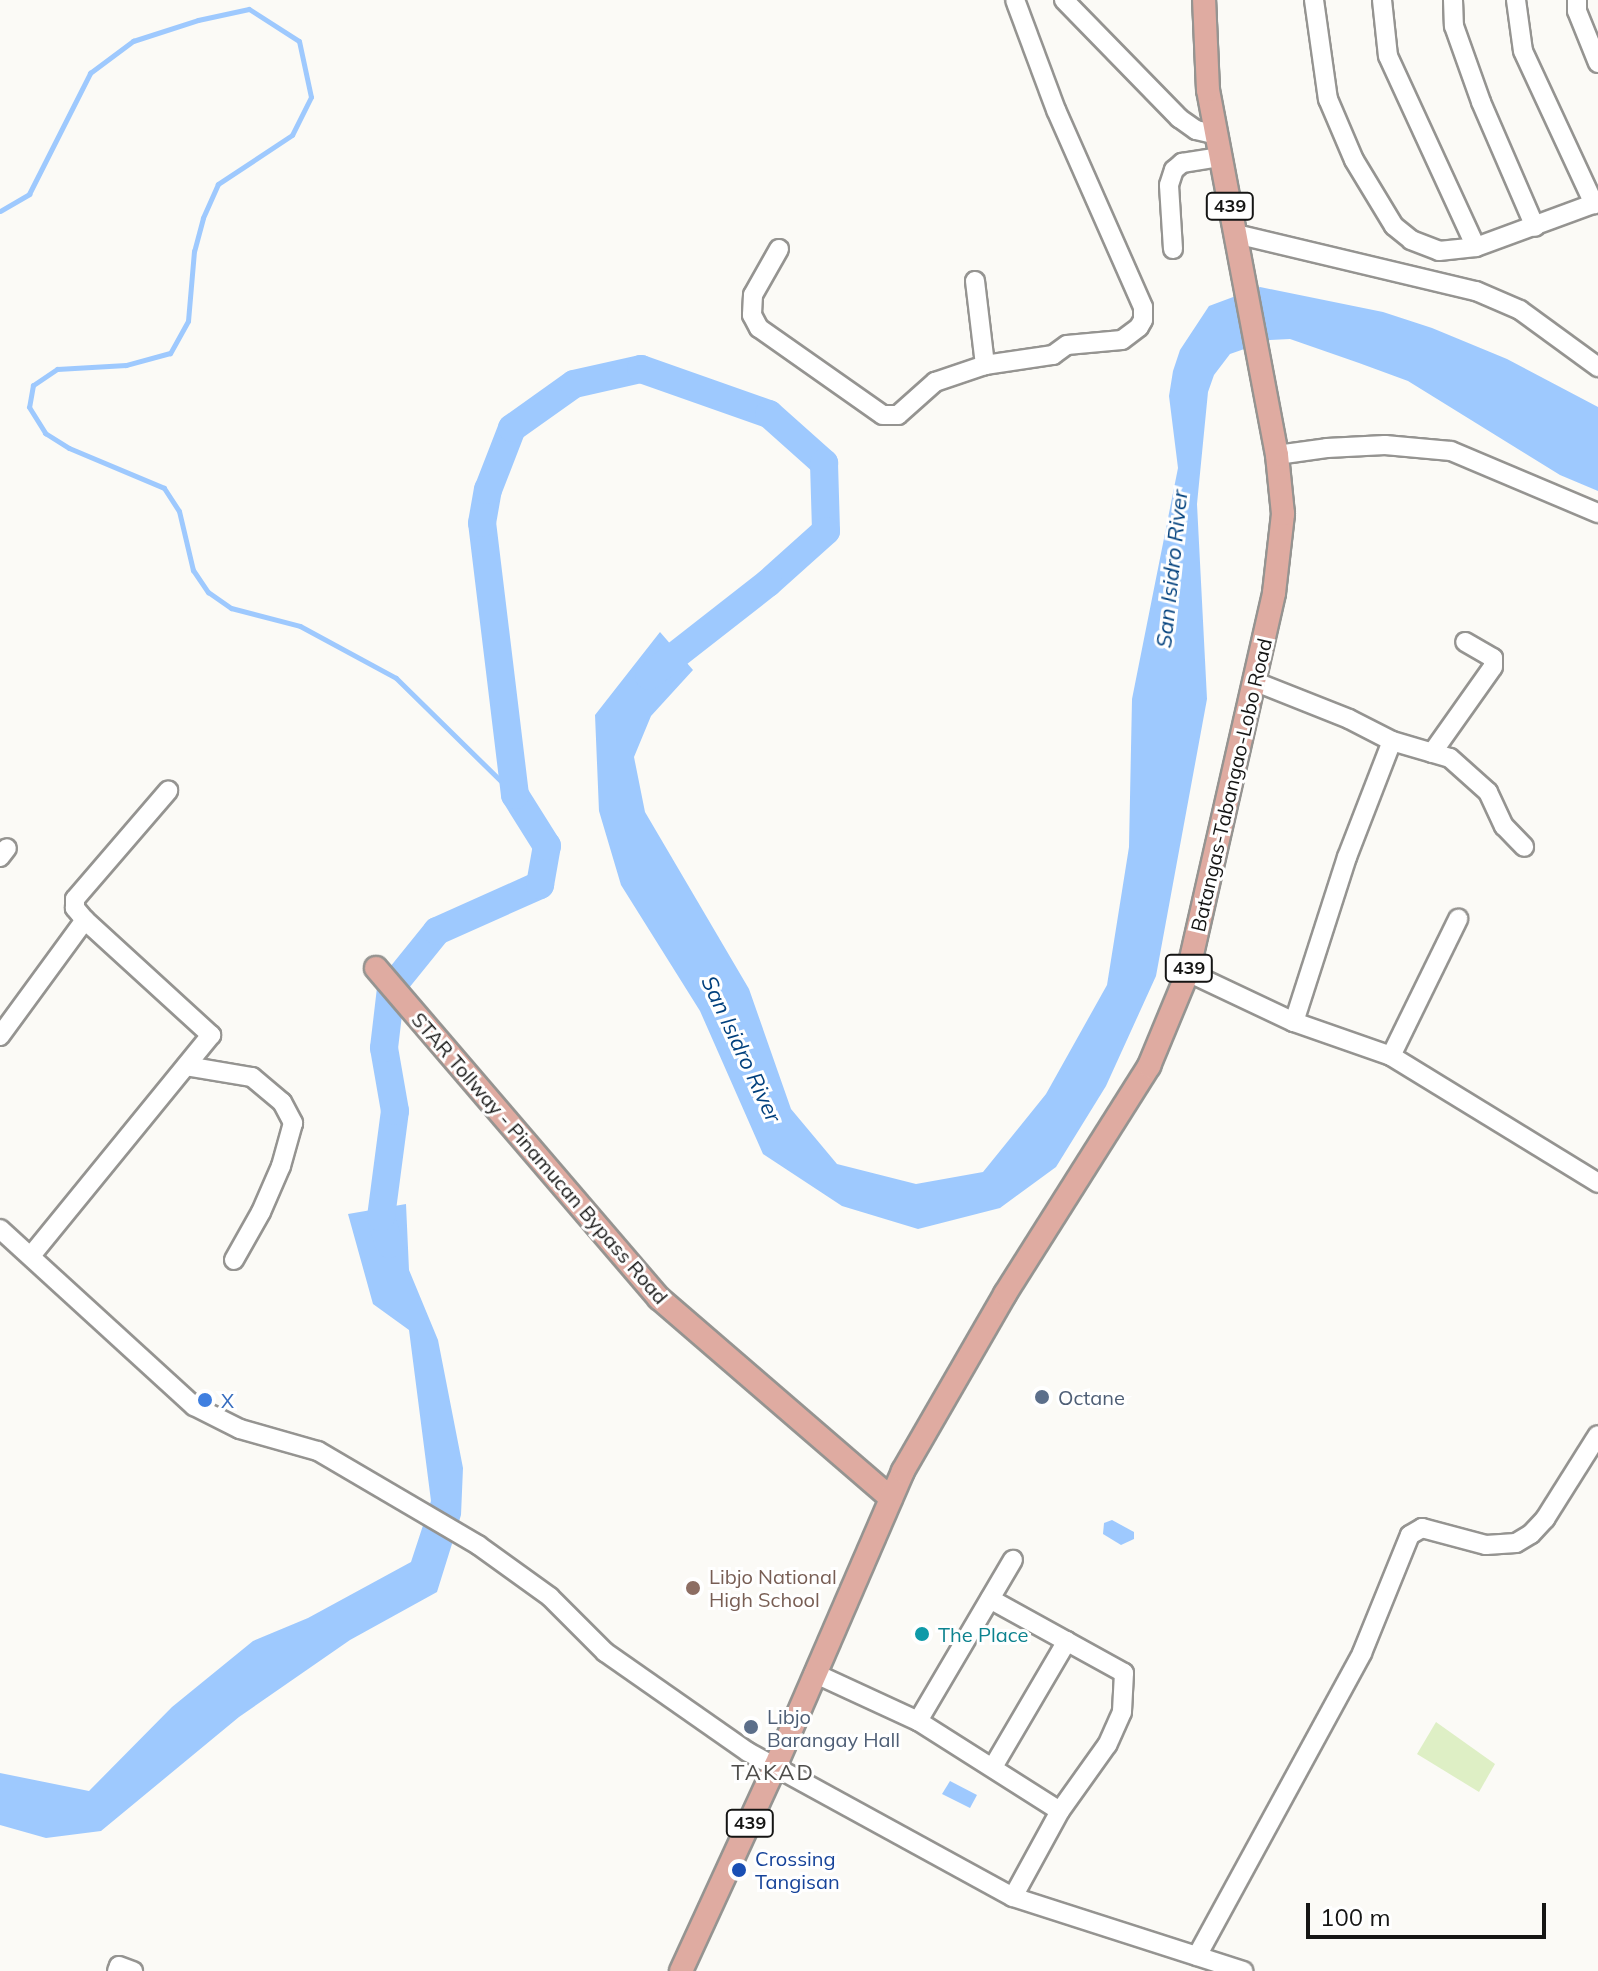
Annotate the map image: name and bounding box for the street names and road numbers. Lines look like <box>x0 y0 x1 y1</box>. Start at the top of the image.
road number: 439 <box>1204 192 1256 220</box>
street label: Batangas-Tabangao-Lobo Road <box>1186 636 1276 934</box>
road number: 439 <box>1163 954 1215 982</box>
street label: STAR Tollway - Pinamucan Bypass Road <box>407 1007 673 1309</box>
road number: 439 <box>724 1809 776 1837</box>

